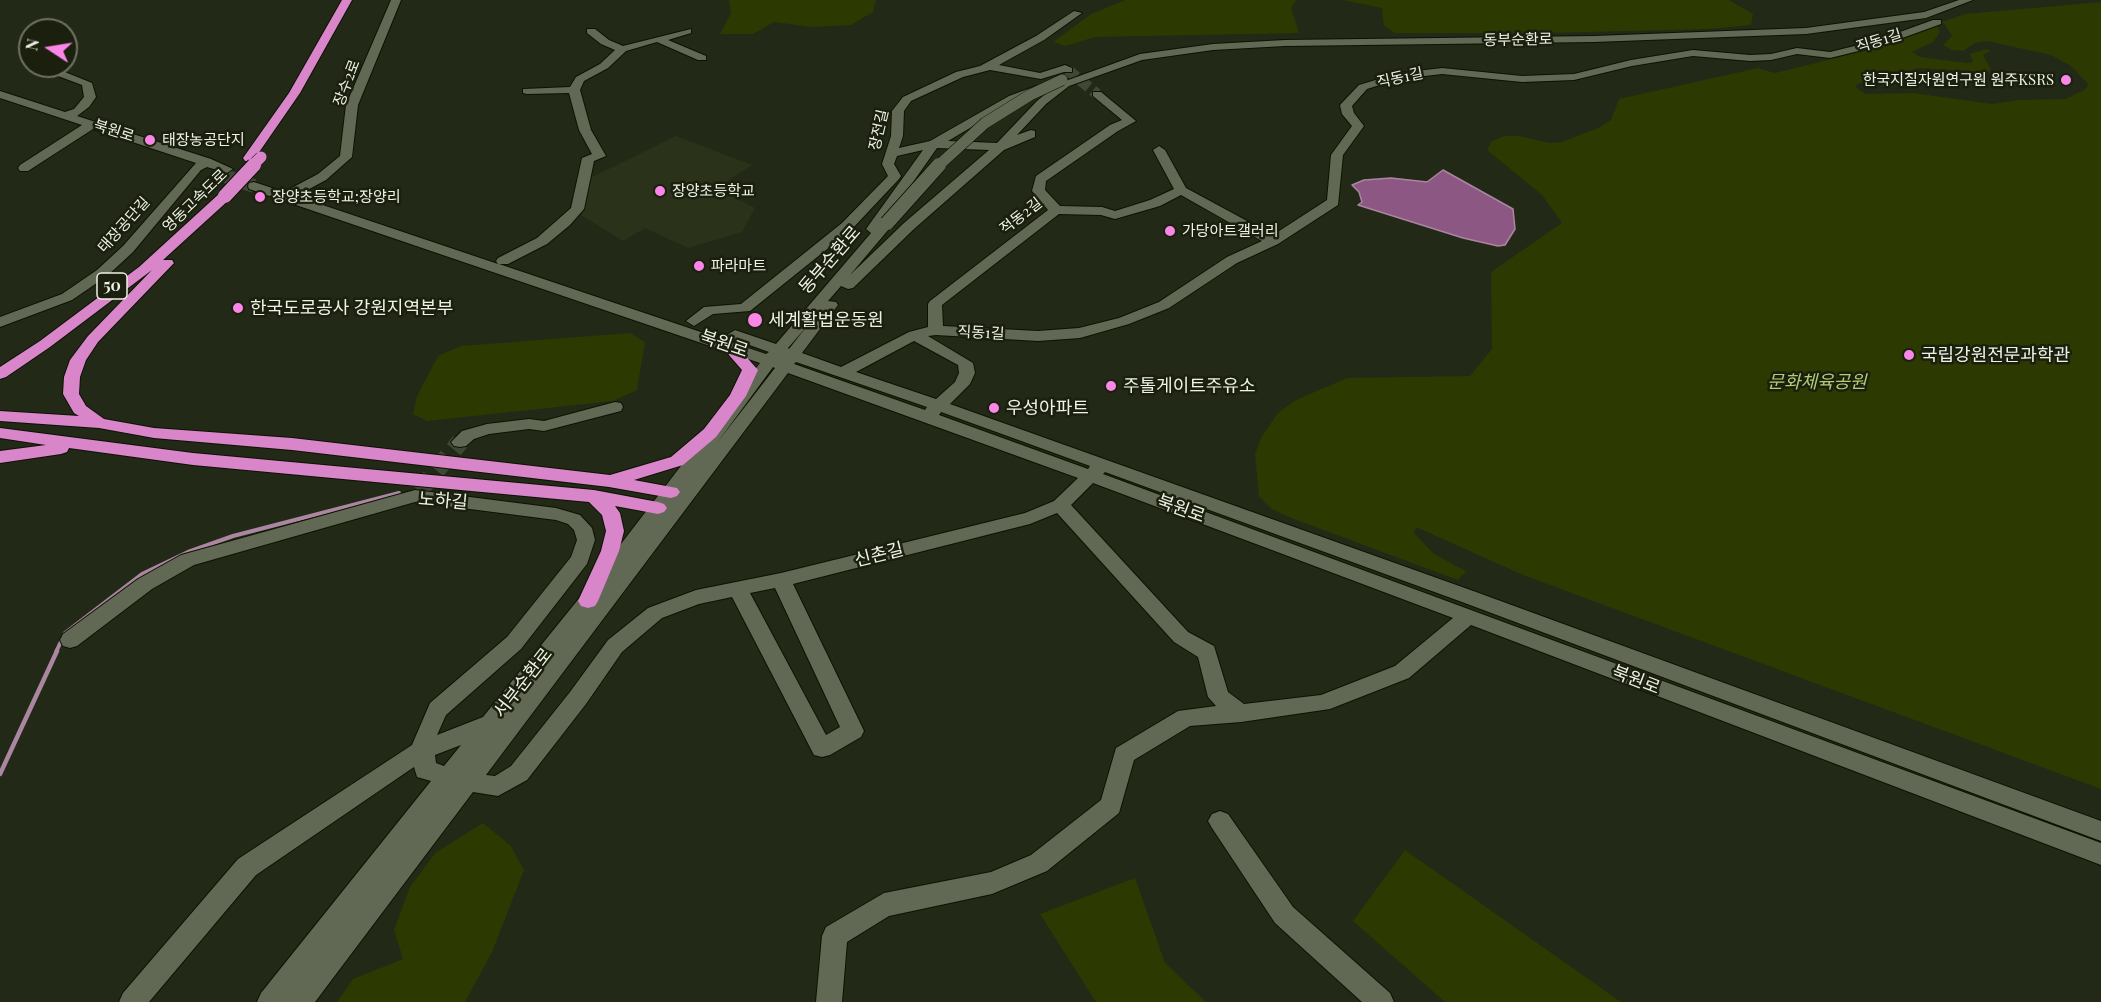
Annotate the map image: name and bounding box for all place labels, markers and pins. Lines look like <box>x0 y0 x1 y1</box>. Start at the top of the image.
place label: 한국지질자원연구원 원주KSRS <box>1863 71 2054 89</box>
marker: 한국지질자원연구원 원주KSRS <box>2059 73 2073 87</box>
place label: 태장농공단지 <box>162 131 245 149</box>
marker: 태장농공단지 <box>143 133 157 147</box>
place label: 장양초등학교 <box>672 182 755 200</box>
marker: 장양초등학교 <box>653 184 667 198</box>
place label: 장양초등학교;장양리 <box>272 188 400 206</box>
marker: 장양초등학교;장양리 <box>253 190 267 204</box>
place label: 가당아트갤러리 <box>1182 222 1279 240</box>
marker: 가당아트갤러리 <box>1163 224 1177 238</box>
place label: 파라마트 <box>711 257 766 275</box>
marker: 파라마트 <box>692 259 706 273</box>
place label: 한국도로공사 강원지역본부 <box>250 297 453 319</box>
marker: 한국도로공사 강원지역본부 <box>231 301 245 315</box>
place label: 세계활법운동원 <box>768 309 884 331</box>
marker: 세계활법운동원 <box>746 311 764 329</box>
place label: 국립강원전문과학관 <box>1921 344 2070 366</box>
marker: 국립강원전문과학관 <box>1902 348 1916 362</box>
place label: 주톨게이트주유소 <box>1123 375 1255 397</box>
marker: 주톨게이트주유소 <box>1104 379 1118 393</box>
place label: 우성아파트 <box>1006 397 1089 419</box>
marker: 우성아파트 <box>987 401 1001 415</box>

